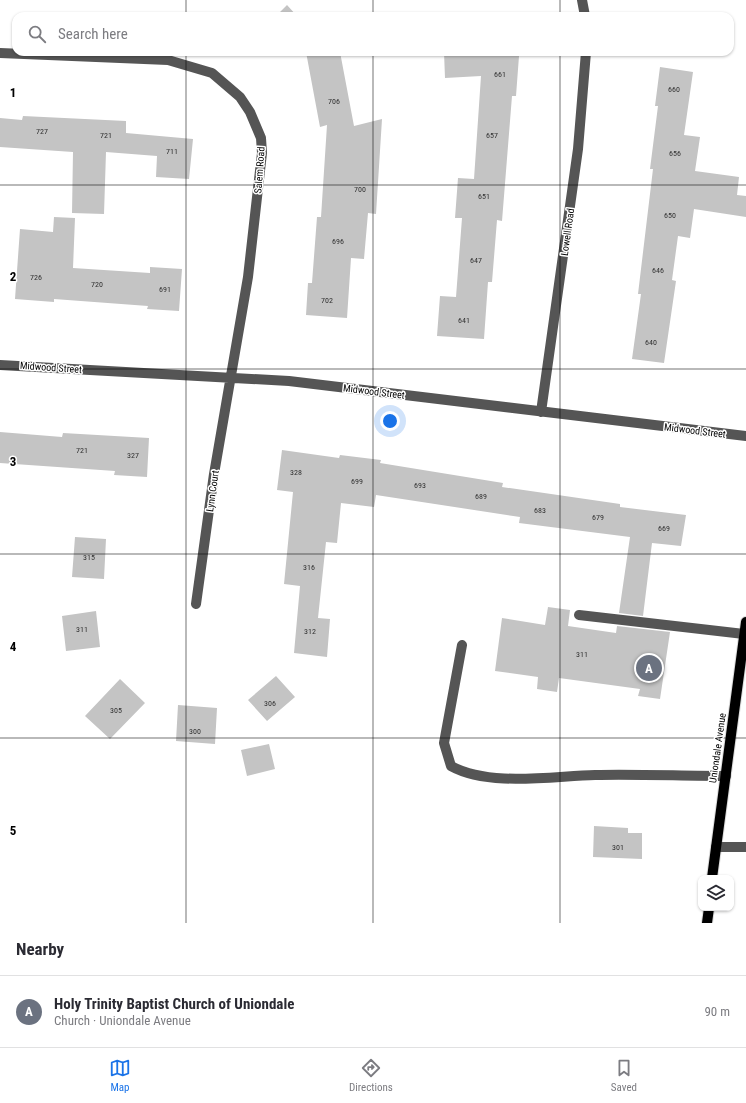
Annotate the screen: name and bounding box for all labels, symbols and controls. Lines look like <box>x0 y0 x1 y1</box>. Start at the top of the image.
search box <box>12 12 734 56</box>
icon: search <box>26 23 48 45</box>
text: Search here <box>58 25 128 43</box>
house number: 661 <box>494 70 506 79</box>
text: 1 <box>10 85 16 100</box>
house number: 660 <box>668 85 680 94</box>
house number: 706 <box>328 97 340 106</box>
house number: 727 <box>36 127 48 136</box>
house number: 721 <box>100 131 112 140</box>
house number: 657 <box>486 131 498 140</box>
street label: Salem Road <box>252 146 267 194</box>
house number: 711 <box>166 147 178 156</box>
house number: 656 <box>669 149 681 158</box>
house number: 700 <box>354 185 366 194</box>
house number: 651 <box>478 192 490 201</box>
street label: Lowell Road <box>559 208 576 257</box>
house number: 650 <box>664 211 676 220</box>
house number: 696 <box>332 237 344 246</box>
house number: 647 <box>470 256 482 265</box>
house number: 646 <box>652 266 664 275</box>
text: 2 <box>10 269 17 284</box>
house number: 726 <box>30 273 42 282</box>
house number: 720 <box>91 280 103 289</box>
house number: 691 <box>159 285 171 294</box>
house number: 702 <box>321 296 333 305</box>
house number: 641 <box>458 316 470 325</box>
house number: 640 <box>645 338 657 347</box>
street label: Midwood Street <box>20 360 82 375</box>
street label: Midwood Street <box>342 382 405 401</box>
your location <box>380 411 400 431</box>
street label: Midwood Street <box>663 421 726 440</box>
house number: 721 <box>76 446 88 455</box>
house number: 327 <box>127 451 139 460</box>
text: 3 <box>10 454 16 469</box>
house number: 328 <box>290 468 302 477</box>
street label: Lynn Court <box>204 469 221 513</box>
house number: 699 <box>351 477 363 486</box>
house number: 693 <box>414 481 426 490</box>
house number: 689 <box>475 492 487 501</box>
house number: 683 <box>534 506 546 515</box>
house number: 679 <box>592 513 604 522</box>
house number: 669 <box>658 524 670 533</box>
house number: 315 <box>83 553 95 562</box>
house number: 316 <box>303 563 315 572</box>
house number: 311 <box>76 625 88 634</box>
house number: 312 <box>304 627 316 636</box>
text: 4 <box>10 639 17 654</box>
house number: 311 <box>576 650 588 659</box>
pin: A <box>636 653 662 683</box>
house number: 306 <box>264 699 276 708</box>
house number: 305 <box>110 706 122 715</box>
street label: Uniondale Avenue <box>707 712 728 784</box>
house number: 300 <box>189 727 201 736</box>
text: 5 <box>10 823 17 838</box>
house number: 301 <box>612 843 624 852</box>
map controls <box>698 875 734 911</box>
button: layers <box>698 875 734 911</box>
text: Nearby <box>16 939 64 959</box>
text: Holy Trinity Baptist Church of Uniondale <box>54 995 294 1013</box>
text: A <box>25 1004 33 1019</box>
text: 90 m <box>704 1004 730 1019</box>
text: Church · Uniondale Avenue <box>54 1013 191 1028</box>
tab: Map <box>109 1057 131 1094</box>
tab: Directions <box>349 1057 393 1094</box>
tab: Saved <box>611 1057 637 1094</box>

